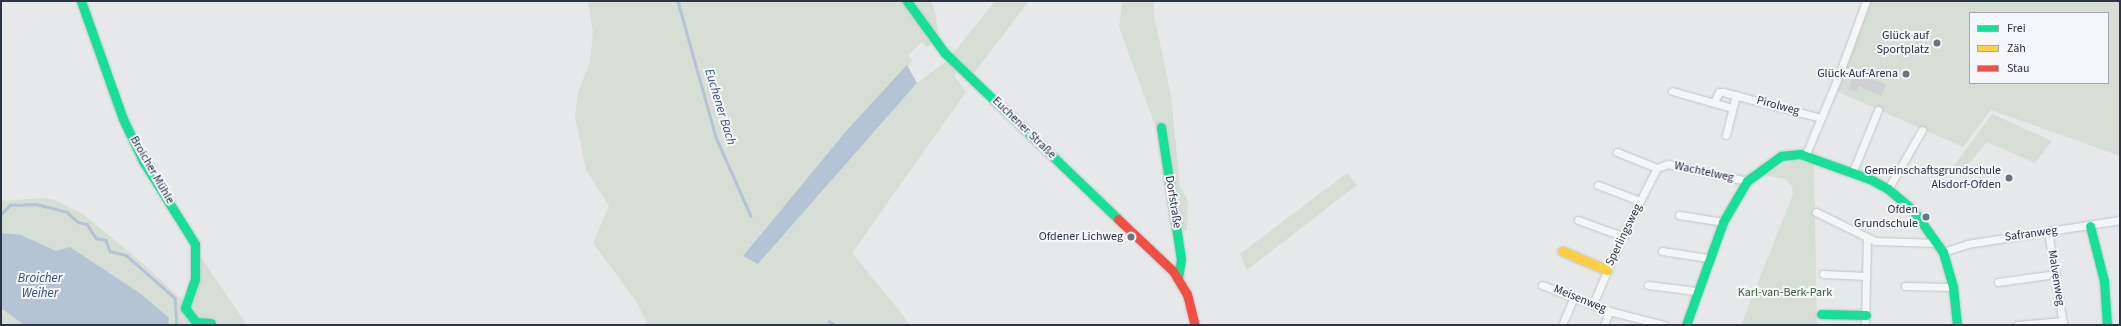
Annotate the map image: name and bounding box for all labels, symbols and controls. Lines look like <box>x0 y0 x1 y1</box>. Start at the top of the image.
legend <box>1969 12 2109 84</box>
text: Frei <box>2007 20 2026 37</box>
place label: Glück auf Sportplatz <box>1876 29 1929 57</box>
marker: Glück auf Sportplatz <box>1932 38 1942 48</box>
text: Zäh <box>2007 40 2026 57</box>
text: Stau <box>2007 60 2030 77</box>
water label: Euchener Bach <box>701 67 739 147</box>
place label: Glück-Auf-Arena <box>1817 67 1898 81</box>
marker: Glück-Auf-Arena <box>1901 69 1911 79</box>
street label: Pirolweg <box>1755 93 1801 119</box>
street label: Euchener Straße <box>989 94 1059 162</box>
street label: Broicher Mühle <box>127 134 177 206</box>
street label: Wachtelweg <box>1673 159 1735 185</box>
place label: Gemeinschaftsgrundschule Alsdorf-Ofden <box>1865 164 2001 192</box>
marker: Gemeinschaftsgrundschule Alsdorf-Ofden <box>2004 173 2014 183</box>
street label: Dorfstraße <box>1162 175 1184 229</box>
street label: Sperlingsweg <box>1603 202 1645 268</box>
place label: Ofden Grundschule <box>1854 203 1918 231</box>
marker: Ofden Grundschule <box>1921 212 1931 222</box>
street label: Safranweg <box>2004 223 2058 245</box>
place label: Ofdener Lichweg <box>1039 230 1123 244</box>
marker: Ofdener Lichweg <box>1126 232 1136 242</box>
street label: Malvenweg <box>2044 249 2068 307</box>
water label: Broicher Weiher <box>18 271 62 302</box>
street label: Meisenweg <box>1552 282 1608 316</box>
park label: Karl-van-Berk-Park <box>1738 286 1832 300</box>

